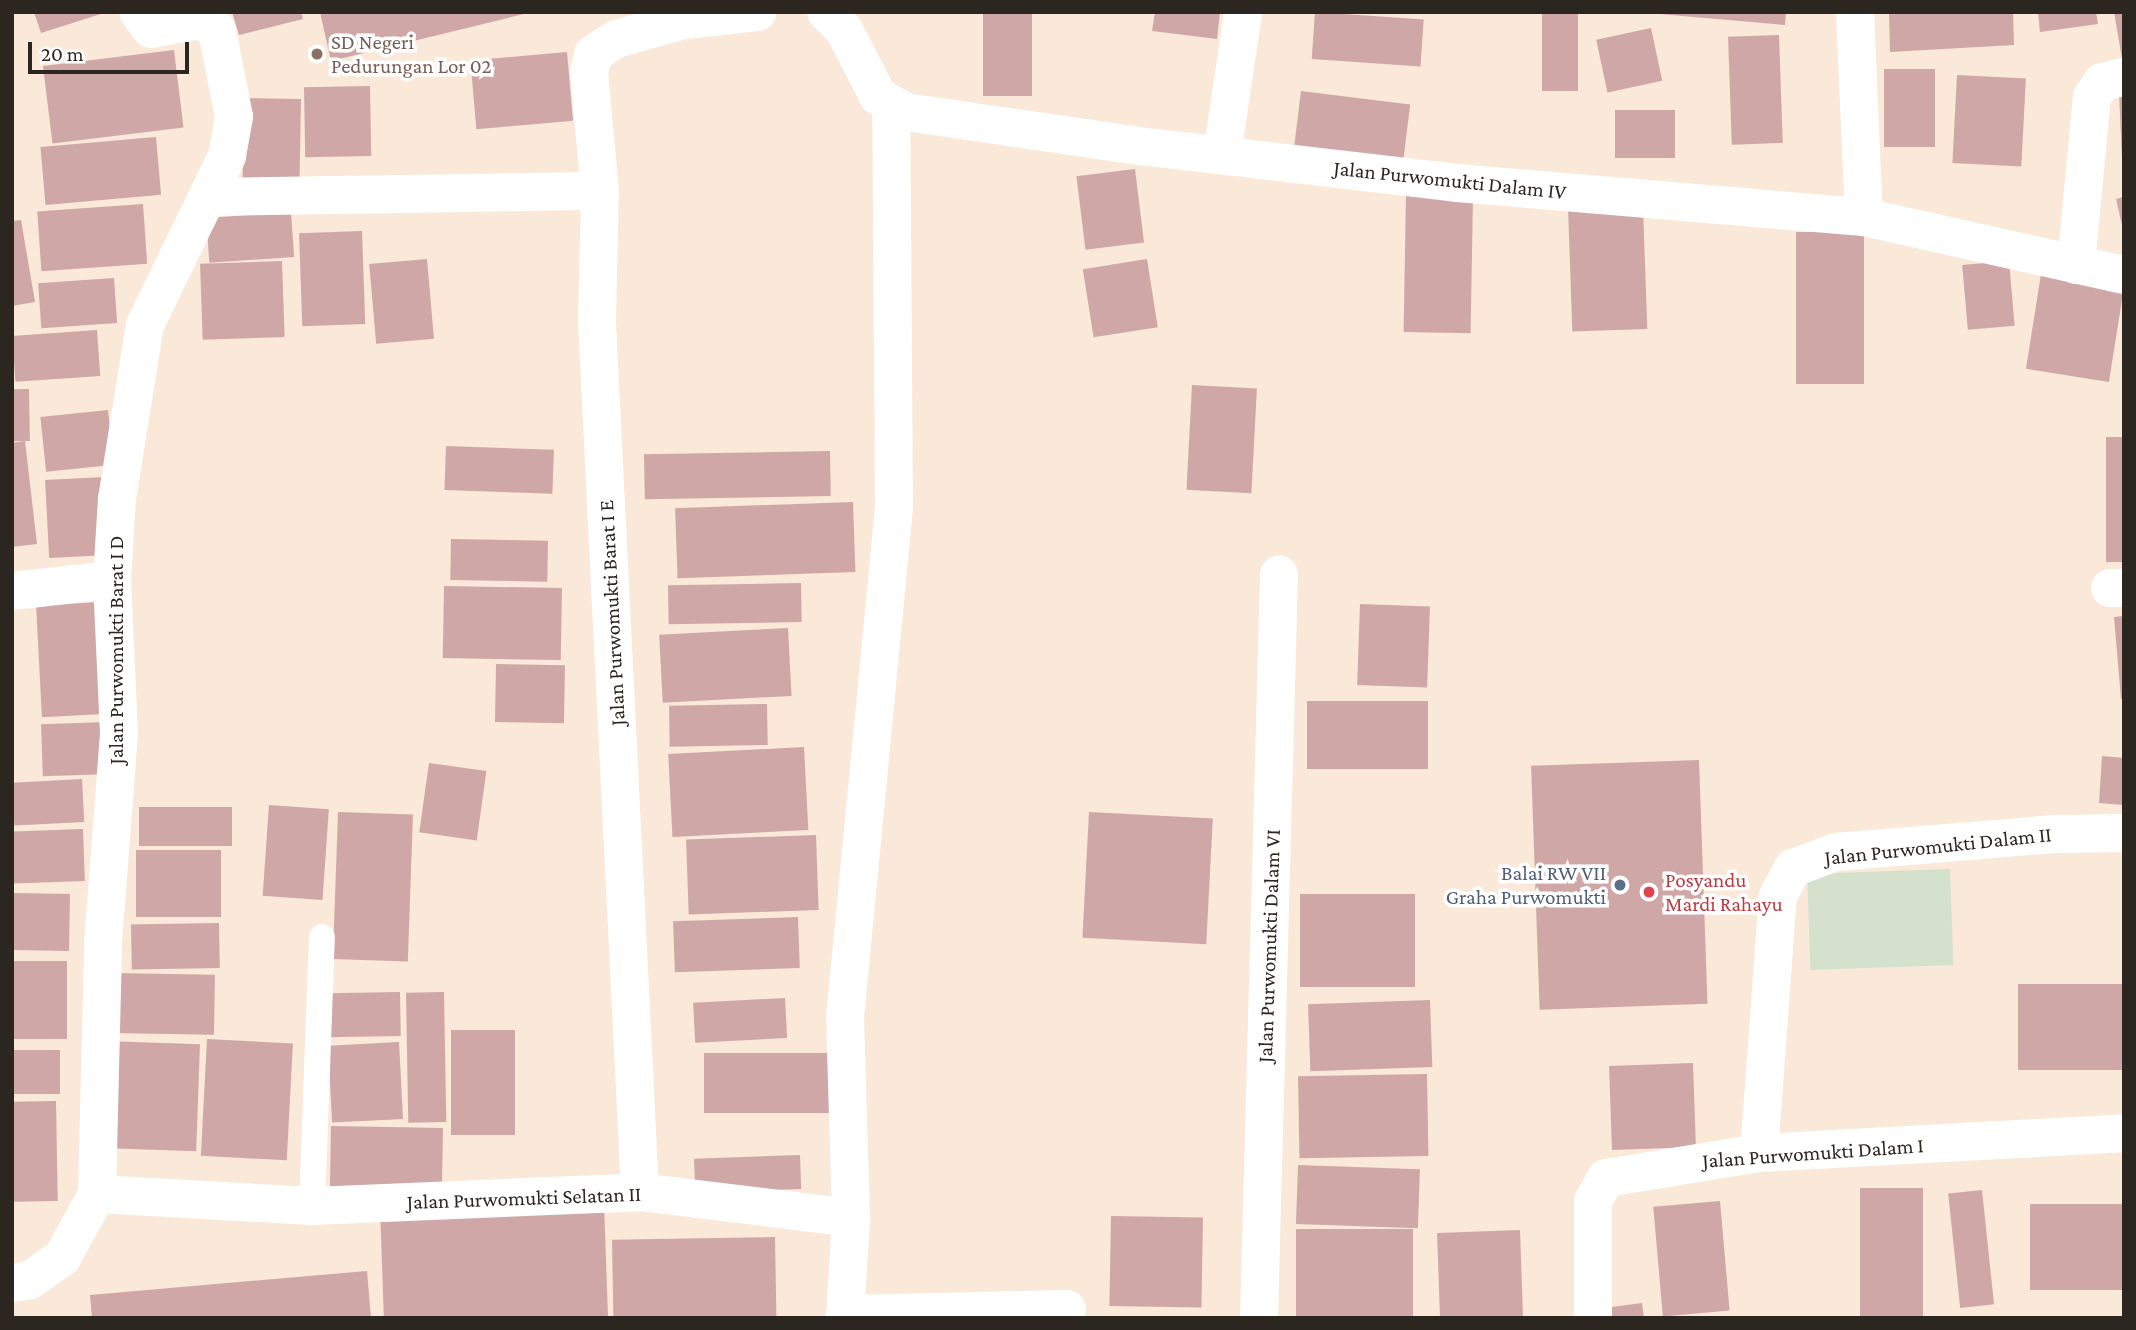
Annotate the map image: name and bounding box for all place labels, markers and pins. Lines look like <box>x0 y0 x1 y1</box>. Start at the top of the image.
place label: SD Negeri Pedurungan Lor 02 <box>331 29 491 79</box>
marker: SD Negeri Pedurungan Lor 02 <box>309 46 325 62</box>
place label: Balai RW VII Graha Purwomukti <box>1446 860 1606 910</box>
place label: Posyandu Mardi Rahayu <box>1665 867 1783 917</box>
marker: Balai RW VII Graha Purwomukti <box>1612 877 1628 893</box>
marker: Posyandu Mardi Rahayu <box>1639 882 1659 902</box>

